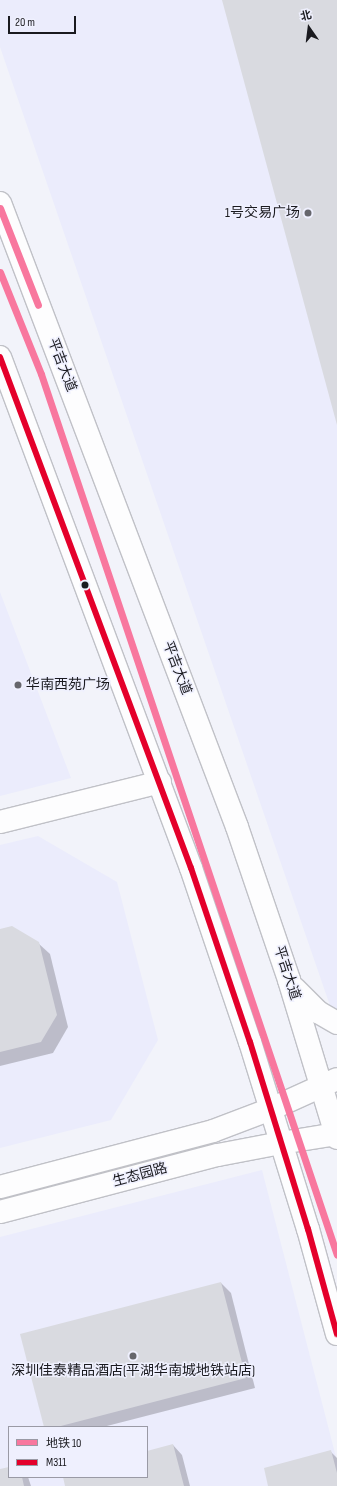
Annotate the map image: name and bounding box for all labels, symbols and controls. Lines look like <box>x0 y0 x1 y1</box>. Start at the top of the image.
scale bar <box>10 8 78 34</box>
north arrow <box>289 8 329 48</box>
text: 北 <box>299 8 313 24</box>
text: 20 m <box>15 15 35 30</box>
place label: 1号交易广场 <box>225 205 300 221</box>
marker: 1号交易广场 <box>303 208 313 218</box>
street label: 平吉大道 <box>44 336 80 394</box>
unlabelled marker <box>80 580 90 590</box>
street label: 平吉大道 <box>159 639 195 697</box>
place label: 华南西苑广场 <box>26 677 110 693</box>
marker: 华南西苑广场 <box>13 680 23 690</box>
street label: 平吉大道 <box>270 944 304 1002</box>
street label: 生态园路 <box>111 1160 169 1190</box>
marker: 深圳佳泰精品酒店(平湖华南城地铁站店) <box>128 1351 138 1361</box>
place label: 深圳佳泰精品酒店(平湖华南城地铁站店) <box>11 1363 255 1379</box>
legend <box>8 1426 148 1478</box>
text: 地铁 10 <box>46 1436 81 1451</box>
text: M311 <box>46 1455 67 1470</box>

